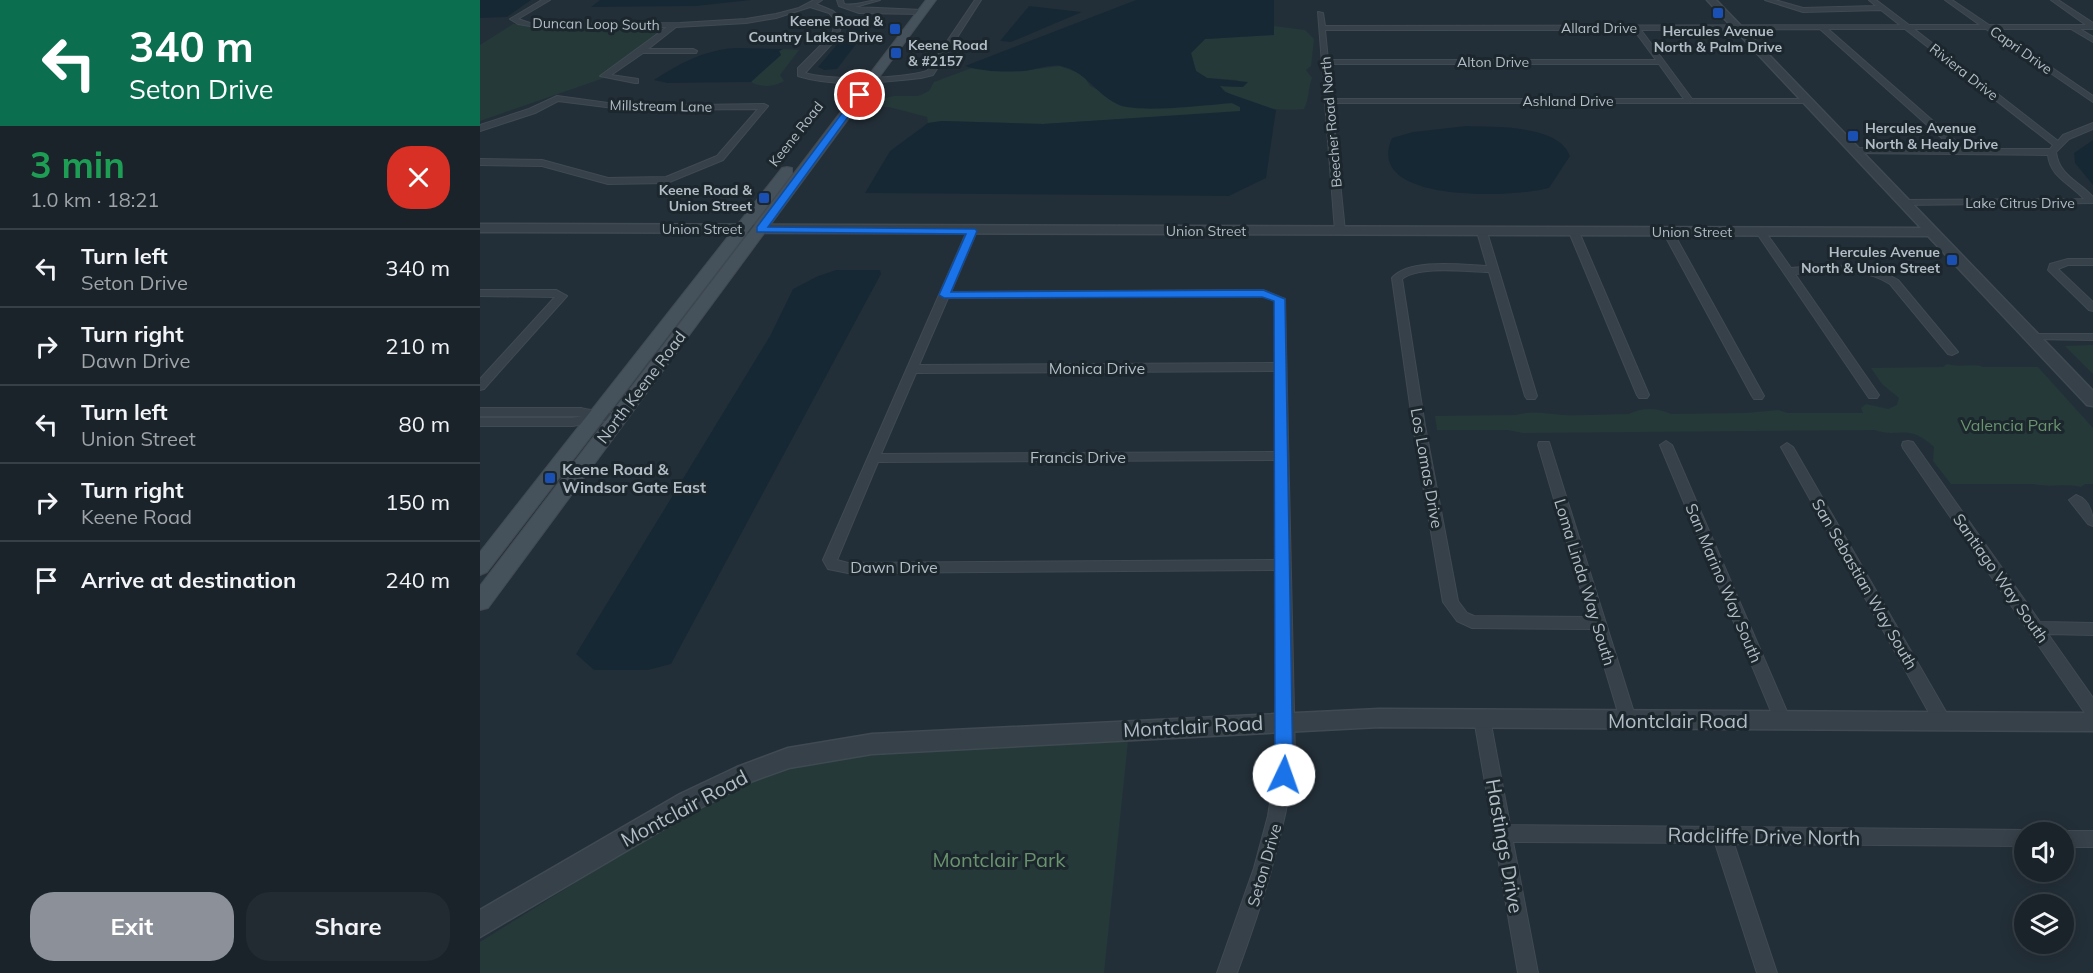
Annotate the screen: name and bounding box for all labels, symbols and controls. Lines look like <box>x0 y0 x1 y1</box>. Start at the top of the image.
marker: Hercules Avenue North & Palm Drive <box>1711 6 1725 20</box>
place label: Keene Road & Country Lakes Drive <box>749 12 883 46</box>
street label: Duncan Loop South <box>532 14 660 34</box>
street label: Allard Drive <box>1561 19 1637 37</box>
text: 340 m <box>129 20 254 73</box>
marker: Keene Road & Country Lakes Drive <box>888 22 902 36</box>
place label: Hercules Avenue North & Palm Drive <box>1654 22 1783 56</box>
street label: Capri Drive <box>1986 22 2056 78</box>
icon: left <box>30 24 108 102</box>
place label: Keene Road & #2157 <box>908 36 988 70</box>
street label: Riviera Drive <box>1926 40 2002 104</box>
marker: Keene Road & #2157 <box>889 46 903 60</box>
street label: Alton Drive <box>1457 53 1529 71</box>
street label: Beecher Road North <box>1316 56 1346 188</box>
pin <box>834 69 885 120</box>
text: Seton Drive <box>129 72 273 106</box>
icon: arrive <box>843 78 876 111</box>
street label: Ashland Drive <box>1522 92 1614 110</box>
street label: Millstream Lane <box>610 96 712 116</box>
street label: Keene Road <box>765 98 827 170</box>
place label: Hercules Avenue North & Healy Drive <box>1865 119 1998 153</box>
marker: Hercules Avenue North & Healy Drive <box>1846 129 1860 143</box>
text: 3 min <box>30 142 125 187</box>
button: close <box>387 146 450 209</box>
place label: Keene Road & Union Street <box>659 181 753 215</box>
text: 1.0 km · 18:21 <box>30 187 159 212</box>
marker: Keene Road & Union Street <box>757 191 771 205</box>
street label: Lake Citrus Drive <box>1965 194 2075 212</box>
street label: Union Street <box>662 220 742 238</box>
street label: Union Street <box>1166 222 1246 240</box>
street label: Union Street <box>1652 223 1732 241</box>
text: Turn left <box>81 242 168 270</box>
place label: Hercules Avenue North & Union Street <box>1801 243 1941 277</box>
icon: left <box>30 252 63 285</box>
marker: Hercules Avenue North & Union Street <box>1945 253 1959 267</box>
text: 340 m <box>385 254 450 282</box>
text: Seton Drive <box>81 270 188 295</box>
text: Turn right <box>81 320 184 348</box>
street label: North Keene Road <box>592 327 690 447</box>
icon: right <box>30 330 63 363</box>
text: 210 m <box>385 332 450 360</box>
text: Dawn Drive <box>81 348 190 373</box>
street label: Monica Drive <box>1049 358 1145 378</box>
text: Turn left <box>81 398 168 426</box>
street label: Los Lomas Drive <box>1407 406 1447 530</box>
icon: left <box>30 408 63 441</box>
text: 80 m <box>399 410 450 438</box>
park label: Valencia Park <box>1961 415 2062 435</box>
text: Union Street <box>81 426 196 451</box>
street label: Francis Drive <box>1030 447 1126 467</box>
place label: Keene Road & Windsor Gate East <box>562 459 706 497</box>
marker: Keene Road & Windsor Gate East <box>543 471 557 485</box>
text: Turn right <box>81 476 184 504</box>
icon: right <box>30 486 63 519</box>
text: 150 m <box>385 488 450 516</box>
street label: San Sebastian Way South <box>1808 495 1922 673</box>
street label: Loma Linda Way South <box>1550 496 1620 668</box>
street label: San Marino Way South <box>1681 500 1767 666</box>
text: Keene Road <box>81 504 192 529</box>
street label: Santiago Way South <box>1949 509 2053 647</box>
street label: Dawn Drive <box>850 557 938 577</box>
icon: arrive <box>30 564 63 597</box>
text: Arrive at destination <box>81 566 296 594</box>
text: 240 m <box>385 566 450 594</box>
street label: Montclair Road <box>1608 708 1748 733</box>
street label: Montclair Road <box>1122 710 1264 742</box>
position arrow <box>1252 743 1316 807</box>
street label: Montclair Road <box>616 764 752 852</box>
street label: Hastings Drive <box>1481 777 1529 915</box>
street label: Seton Drive <box>1243 821 1285 909</box>
street label: Radcliffe Drive North <box>1667 822 1861 850</box>
map controls <box>2014 822 2074 954</box>
button: sound <box>2014 822 2074 882</box>
park label: Montclair Park <box>932 847 1066 872</box>
button: Exit <box>30 892 234 961</box>
button: Share <box>246 892 450 961</box>
button: layers <box>2014 894 2074 954</box>

